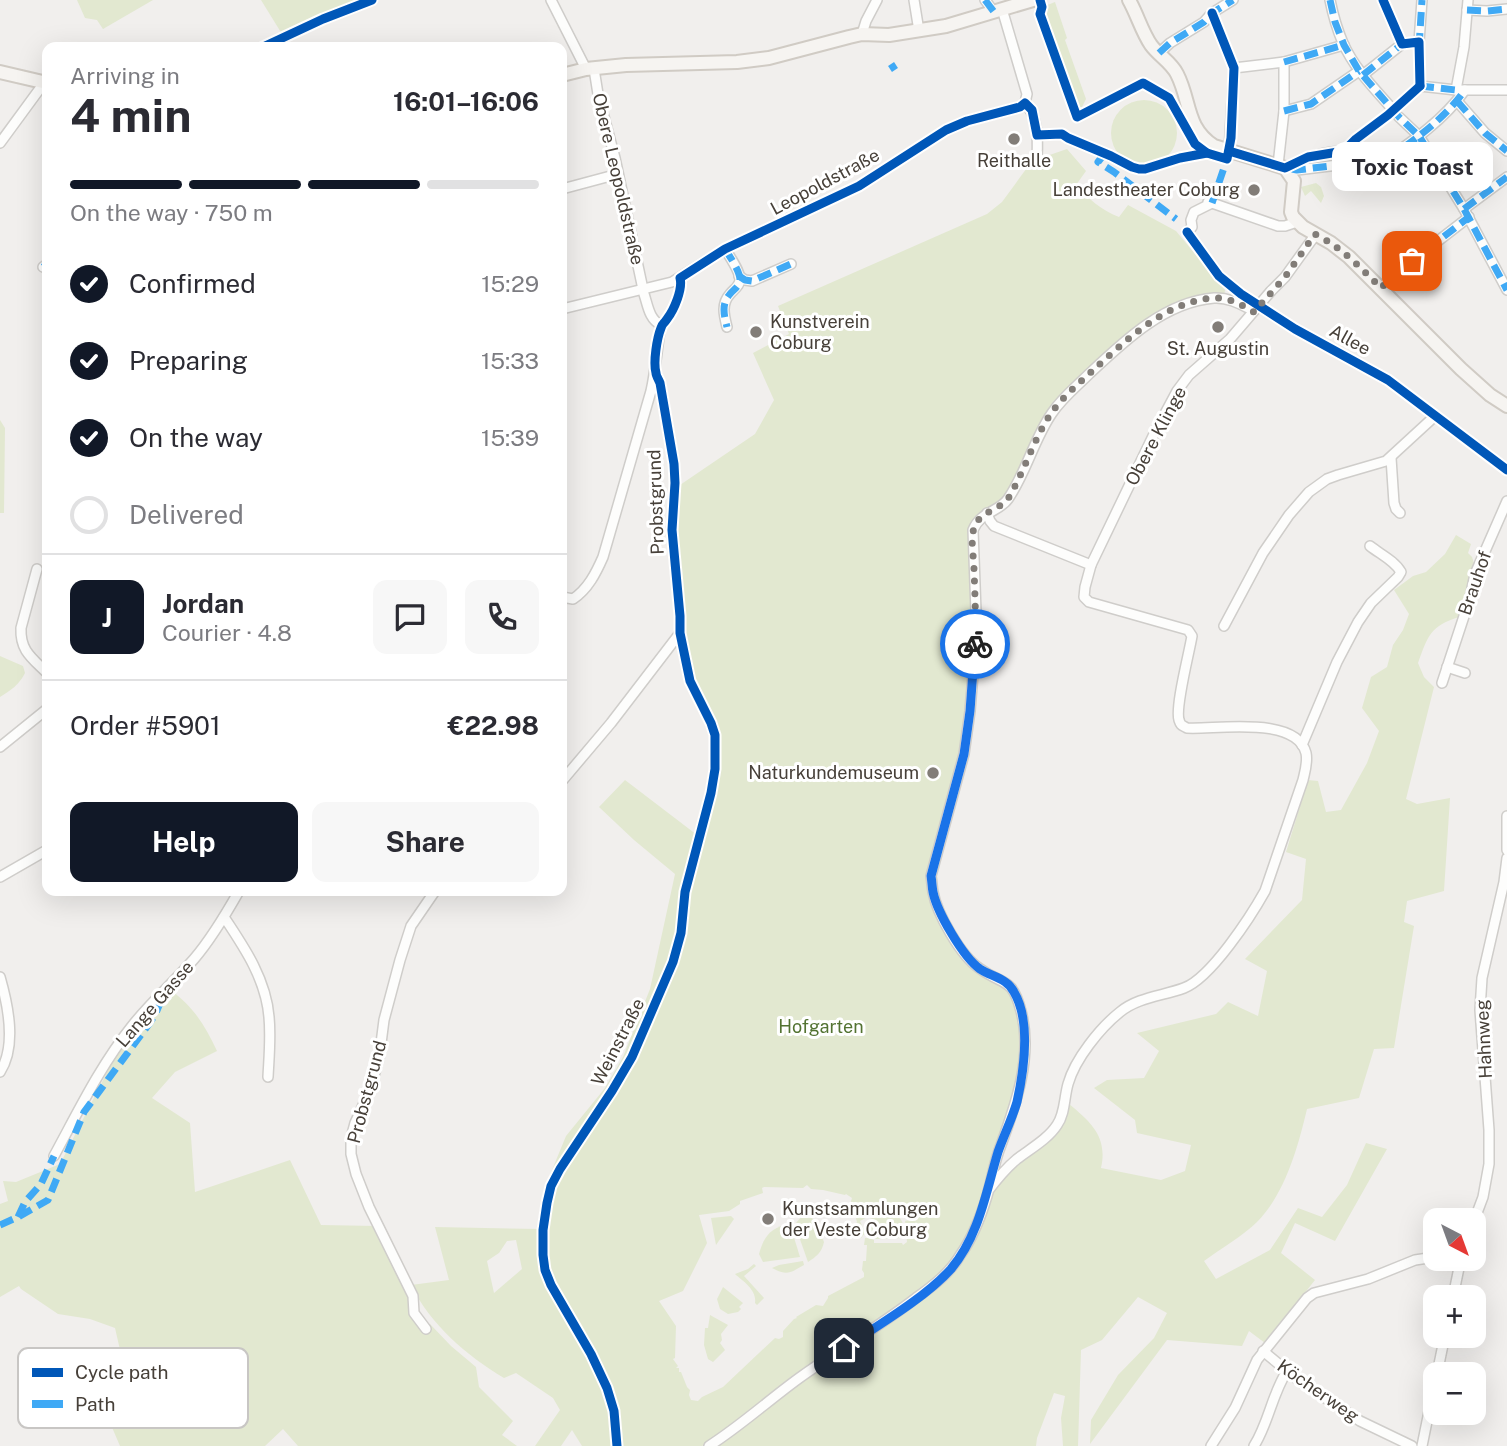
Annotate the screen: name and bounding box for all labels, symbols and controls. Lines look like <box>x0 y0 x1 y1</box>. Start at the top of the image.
text: Arriving in <box>70 62 180 89</box>
text: 16:01–16:06 <box>393 86 539 117</box>
text: 4 min <box>70 88 191 142</box>
street label: Obere Leopoldstraße <box>588 91 648 267</box>
marker: Reithalle <box>1006 131 1022 147</box>
callout: Toxic Toast <box>1332 142 1492 191</box>
street label: Leopoldstraße <box>767 144 883 219</box>
place label: Reithalle <box>977 150 1051 171</box>
text: Toxic Toast <box>1351 153 1474 180</box>
place label: Landestheater Coburg <box>1053 179 1240 200</box>
marker: Landestheater Coburg <box>1246 182 1262 198</box>
text: On the way · 750 m <box>70 199 273 226</box>
pin <box>1382 231 1442 291</box>
icon: bag <box>1393 242 1431 280</box>
icon: check <box>70 265 108 303</box>
text: Confirmed <box>129 268 256 299</box>
text: 15:29 <box>481 270 539 297</box>
place label: Kunstverein Coburg <box>770 311 870 353</box>
marker: St. Augustin <box>1210 319 1226 335</box>
street label: Allee <box>1326 320 1374 359</box>
marker: Kunstverein Coburg <box>748 324 764 340</box>
place label: St. Augustin <box>1167 338 1269 359</box>
icon: check <box>70 342 108 380</box>
text: Preparing <box>129 345 248 376</box>
text: 15:33 <box>481 347 539 374</box>
street label: Obere Klinge <box>1121 383 1190 489</box>
icon: check <box>70 419 108 457</box>
text: On the way <box>129 422 263 453</box>
text: 15:39 <box>481 424 539 451</box>
street label: Probstgrund <box>643 449 668 555</box>
text: Delivered <box>129 499 244 530</box>
street label: Brauhof <box>1454 548 1495 618</box>
button: chat <box>373 580 447 654</box>
button: phone <box>465 580 539 654</box>
text: Jordan <box>162 588 244 619</box>
text: J <box>102 602 112 633</box>
courier <box>940 609 1010 679</box>
text: Courier · 4.8 <box>162 619 292 646</box>
icon: bike <box>956 625 994 663</box>
text: Order #5901 <box>70 710 220 741</box>
text: €22.98 <box>448 710 539 741</box>
place label: Naturkundemuseum <box>748 762 919 783</box>
marker: Naturkundemuseum <box>925 765 941 781</box>
button: Help <box>70 802 298 882</box>
button: Share <box>312 802 539 882</box>
street label: Lange Gasse <box>112 956 198 1051</box>
street label: Weinstraße <box>587 995 648 1089</box>
street label: Hahnweg <box>1471 999 1496 1079</box>
park label: Hofgarten <box>778 1016 864 1037</box>
street label: Probstgrund <box>343 1038 390 1145</box>
place label: Kunstsammlungen der Veste Coburg <box>782 1198 938 1240</box>
north arrow <box>1423 1208 1486 1270</box>
map controls <box>1423 1208 1486 1425</box>
marker: Kunstsammlungen der Veste Coburg <box>760 1211 776 1227</box>
button: + <box>1423 1285 1486 1348</box>
pin <box>814 1318 874 1378</box>
icon: home <box>825 1329 863 1367</box>
legend <box>18 1348 248 1428</box>
street label: Köcherweg <box>1273 1355 1363 1426</box>
text: Cycle path <box>75 1361 168 1383</box>
button: − <box>1423 1362 1486 1425</box>
text: Path <box>75 1393 115 1415</box>

